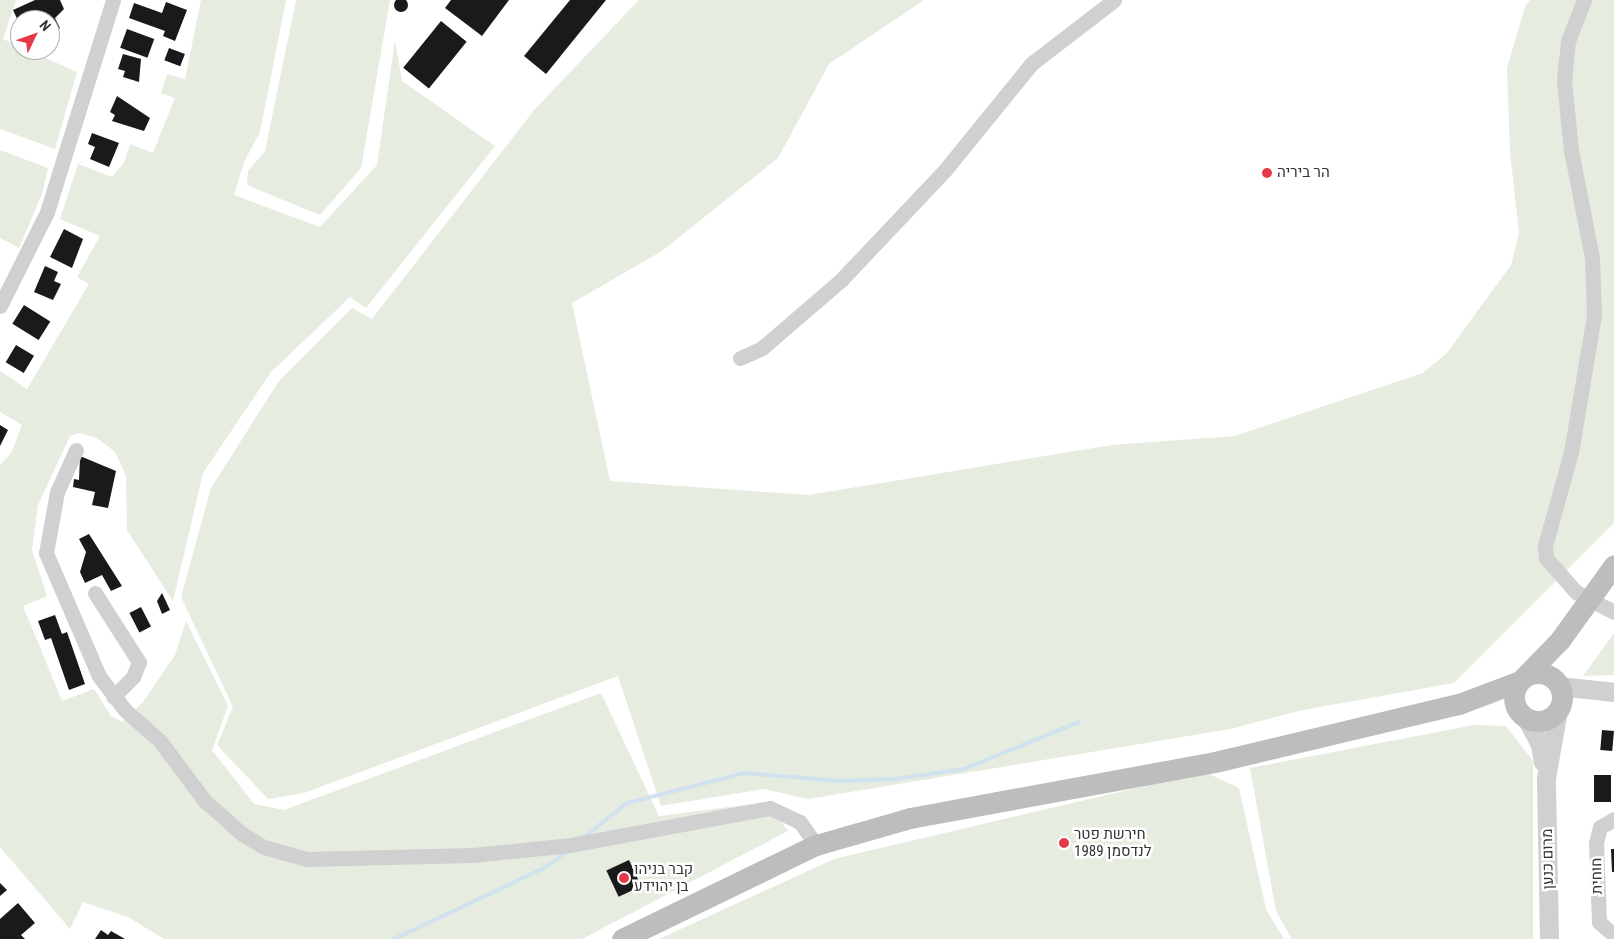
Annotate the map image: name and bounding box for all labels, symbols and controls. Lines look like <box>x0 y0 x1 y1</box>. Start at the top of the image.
north arrow <box>10 10 60 60</box>
text: N <box>37 17 54 34</box>
place label: הר ביריה <box>1277 164 1330 182</box>
marker: הר ביריה <box>1261 167 1273 179</box>
place label: חירשת פטר לנדסמן 1989 <box>1074 825 1151 860</box>
street label: מרום כנען <box>1538 828 1558 890</box>
marker: חירשת פטר לנדסמן 1989 <box>1058 837 1070 849</box>
street label: חוחית <box>1588 858 1606 894</box>
place label: קבר בניהו בן יהוידע <box>634 860 693 895</box>
marker: קבר בניהו בן יהוידע <box>618 872 630 884</box>

